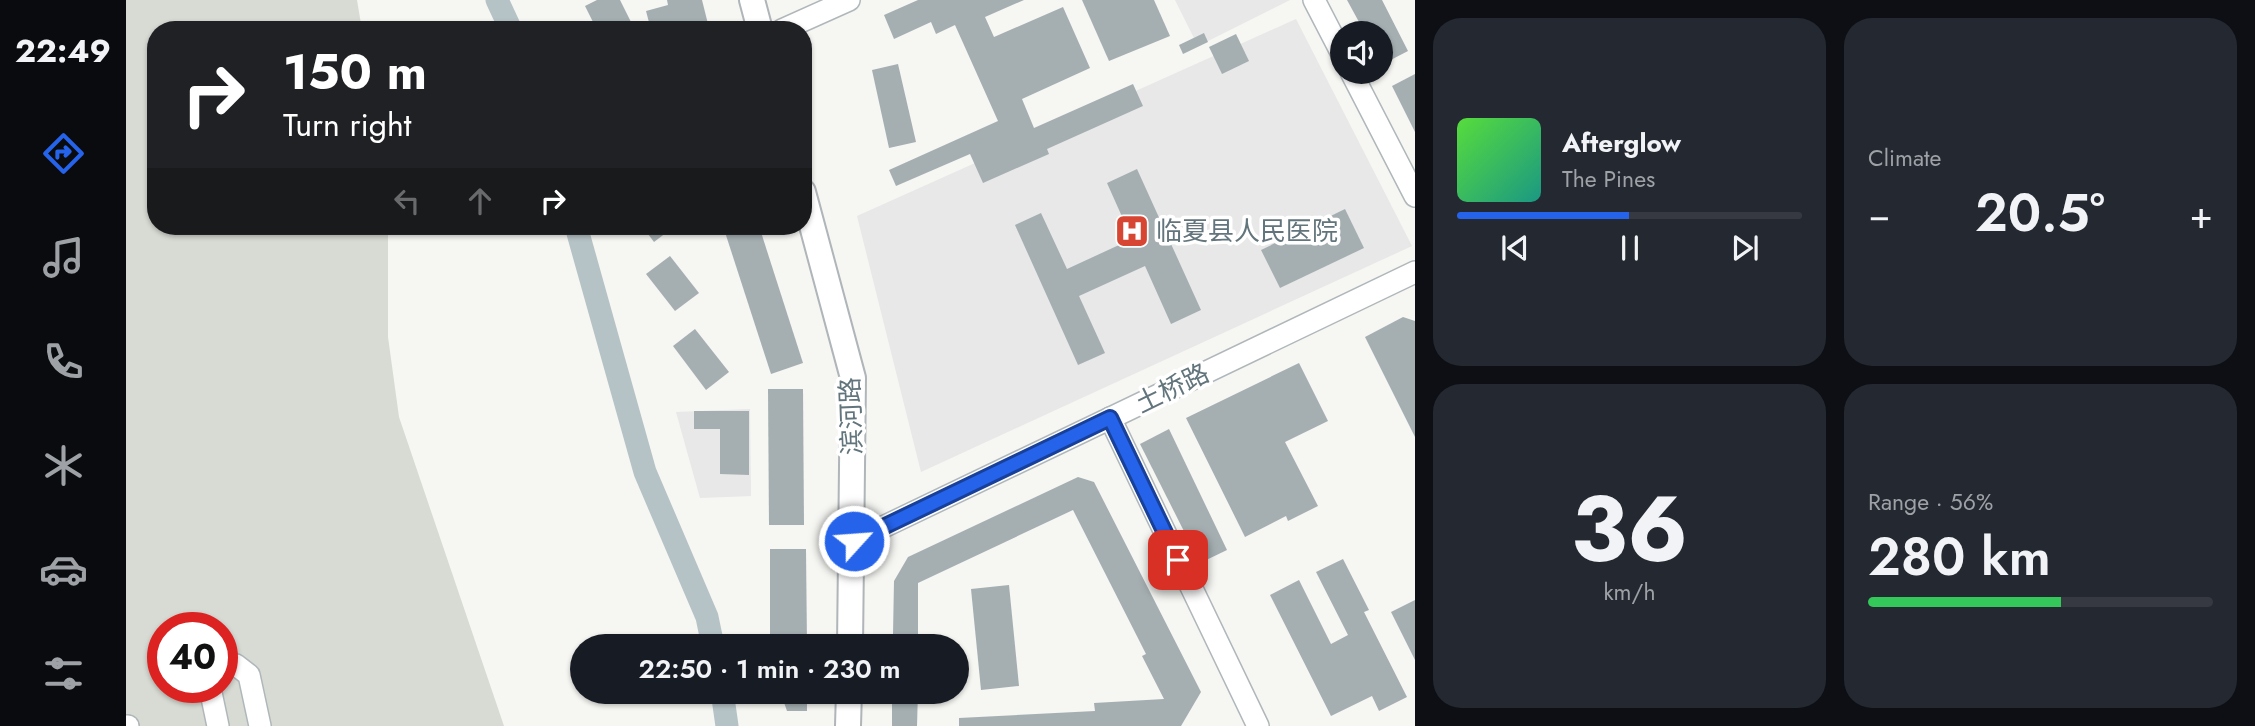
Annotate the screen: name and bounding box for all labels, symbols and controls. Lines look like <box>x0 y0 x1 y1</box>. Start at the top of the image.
map controls <box>1330 21 1393 84</box>
button: sound <box>1330 21 1393 84</box>
text: 22:49 <box>15 28 111 74</box>
text: 150 m <box>283 37 427 107</box>
icon: right <box>168 49 259 140</box>
text: Turn right <box>283 102 412 148</box>
text: Afterglow <box>1562 124 1681 162</box>
icon: directions <box>39 129 88 178</box>
text: Climate <box>1868 141 1941 175</box>
text: The Pines <box>1562 162 1655 196</box>
text: 20.5° <box>1975 175 2105 251</box>
icon: left <box>388 182 426 220</box>
icon: ahead <box>461 182 499 220</box>
icon: right <box>534 182 572 220</box>
text: − <box>1868 187 1890 242</box>
text: + <box>2190 187 2213 242</box>
hospital icon: 临夏县人民医院 <box>1113 212 1151 250</box>
place label: 临夏县人民医院 <box>1156 212 1338 250</box>
icon: previous <box>1496 229 1534 267</box>
icon: pause <box>1611 229 1649 267</box>
icon: next <box>1726 229 1764 267</box>
icon: music <box>39 233 88 282</box>
icon: phone <box>39 337 88 386</box>
street label: 土桥路 <box>1129 354 1215 422</box>
street label: 滨河路 <box>831 376 871 456</box>
icon: climate <box>39 441 88 490</box>
text: 36 <box>1571 464 1688 595</box>
text: Range · 56% <box>1868 485 1993 519</box>
position arrow <box>817 504 891 578</box>
text: 280 km <box>1868 519 2051 595</box>
pin <box>1148 530 1208 590</box>
icon: arrive <box>1159 541 1197 579</box>
icon: car <box>39 545 88 594</box>
text: km/h <box>1604 575 1655 609</box>
speed limit sign: 40 <box>147 612 238 703</box>
icon: filters <box>39 649 88 698</box>
text: 22:50 · 1 min · 230 m <box>639 650 900 688</box>

